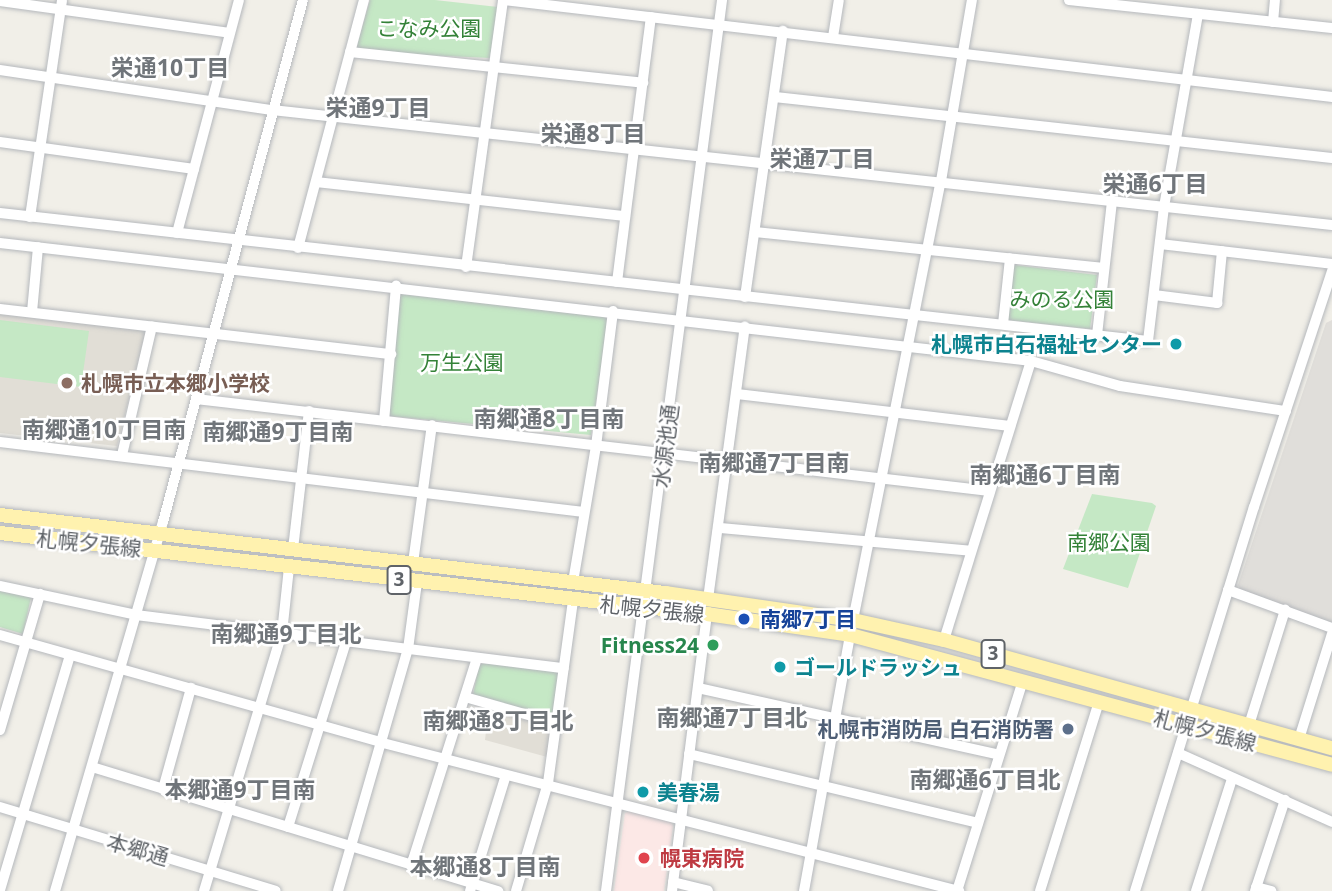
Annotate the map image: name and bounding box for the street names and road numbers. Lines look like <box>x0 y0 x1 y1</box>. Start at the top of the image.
street label: 水源池通 <box>647 403 683 489</box>
street label: 札幌夕張線 <box>35 525 143 561</box>
road number: 3 <box>385 565 413 596</box>
street label: 札幌夕張線 <box>598 591 706 627</box>
road number: 3 <box>979 638 1007 670</box>
street label: 札幌夕張線 <box>1151 704 1259 756</box>
street label: 本郷通 <box>104 828 172 870</box>

